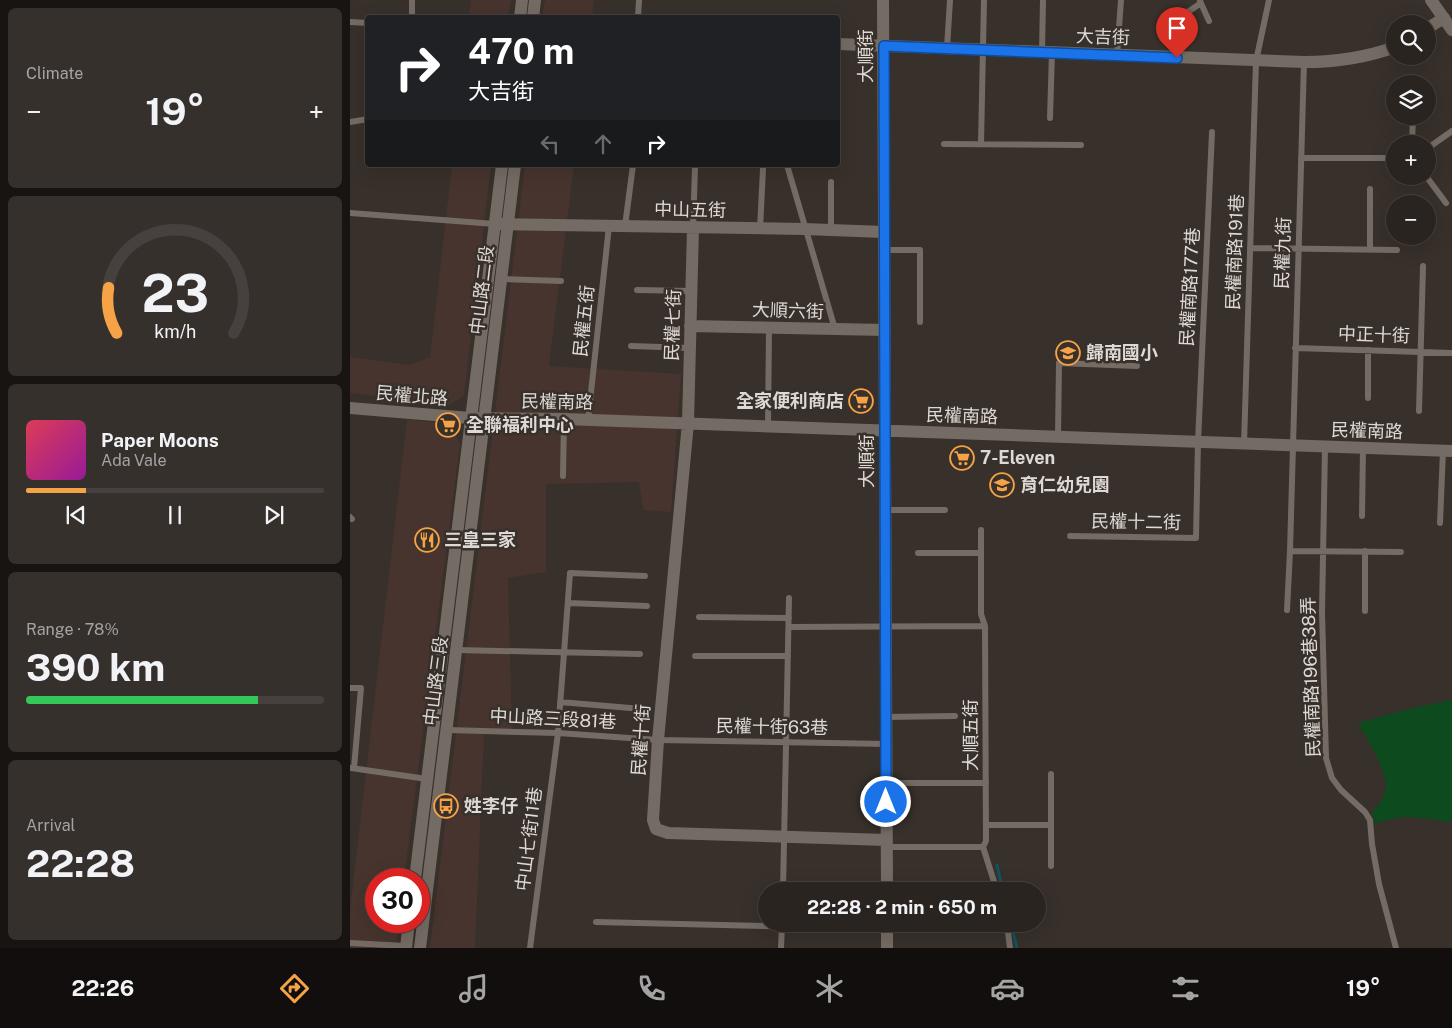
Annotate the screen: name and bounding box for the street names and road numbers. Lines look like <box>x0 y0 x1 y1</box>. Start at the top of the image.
street label: 大吉街 <box>1076 25 1130 48</box>
street label: 大順街 <box>855 29 876 83</box>
street label: 民權南路191巷 <box>1222 194 1247 310</box>
street label: 中山五街 <box>654 198 726 221</box>
street label: 民權九街 <box>1271 217 1294 289</box>
street label: 民權南路177巷 <box>1176 227 1203 347</box>
street label: 中山路二段 <box>466 244 497 336</box>
street label: 民權五街 <box>569 284 598 358</box>
street label: 民權七街 <box>661 289 684 361</box>
street label: 大順六街 <box>752 299 824 322</box>
street label: 中正十街 <box>1338 323 1410 346</box>
street label: 民權北路 <box>375 382 449 409</box>
street label: 民權南路 <box>521 390 593 413</box>
street label: 民權南路 <box>926 404 998 427</box>
street label: 民權南路 <box>1331 419 1403 442</box>
street label: 大順街 <box>856 434 877 488</box>
street label: 民權十二街 <box>1091 510 1181 533</box>
street label: 民權南路196巷38弄 <box>1297 596 1324 758</box>
street label: 中山路三段 <box>420 635 451 727</box>
street label: 大順五街 <box>960 699 981 771</box>
street label: 民權十街 <box>628 703 653 777</box>
street label: 中山路三段81巷 <box>489 705 617 732</box>
street label: 民權十街63巷 <box>716 715 828 738</box>
street label: 中山七街11巷 <box>512 786 545 892</box>

